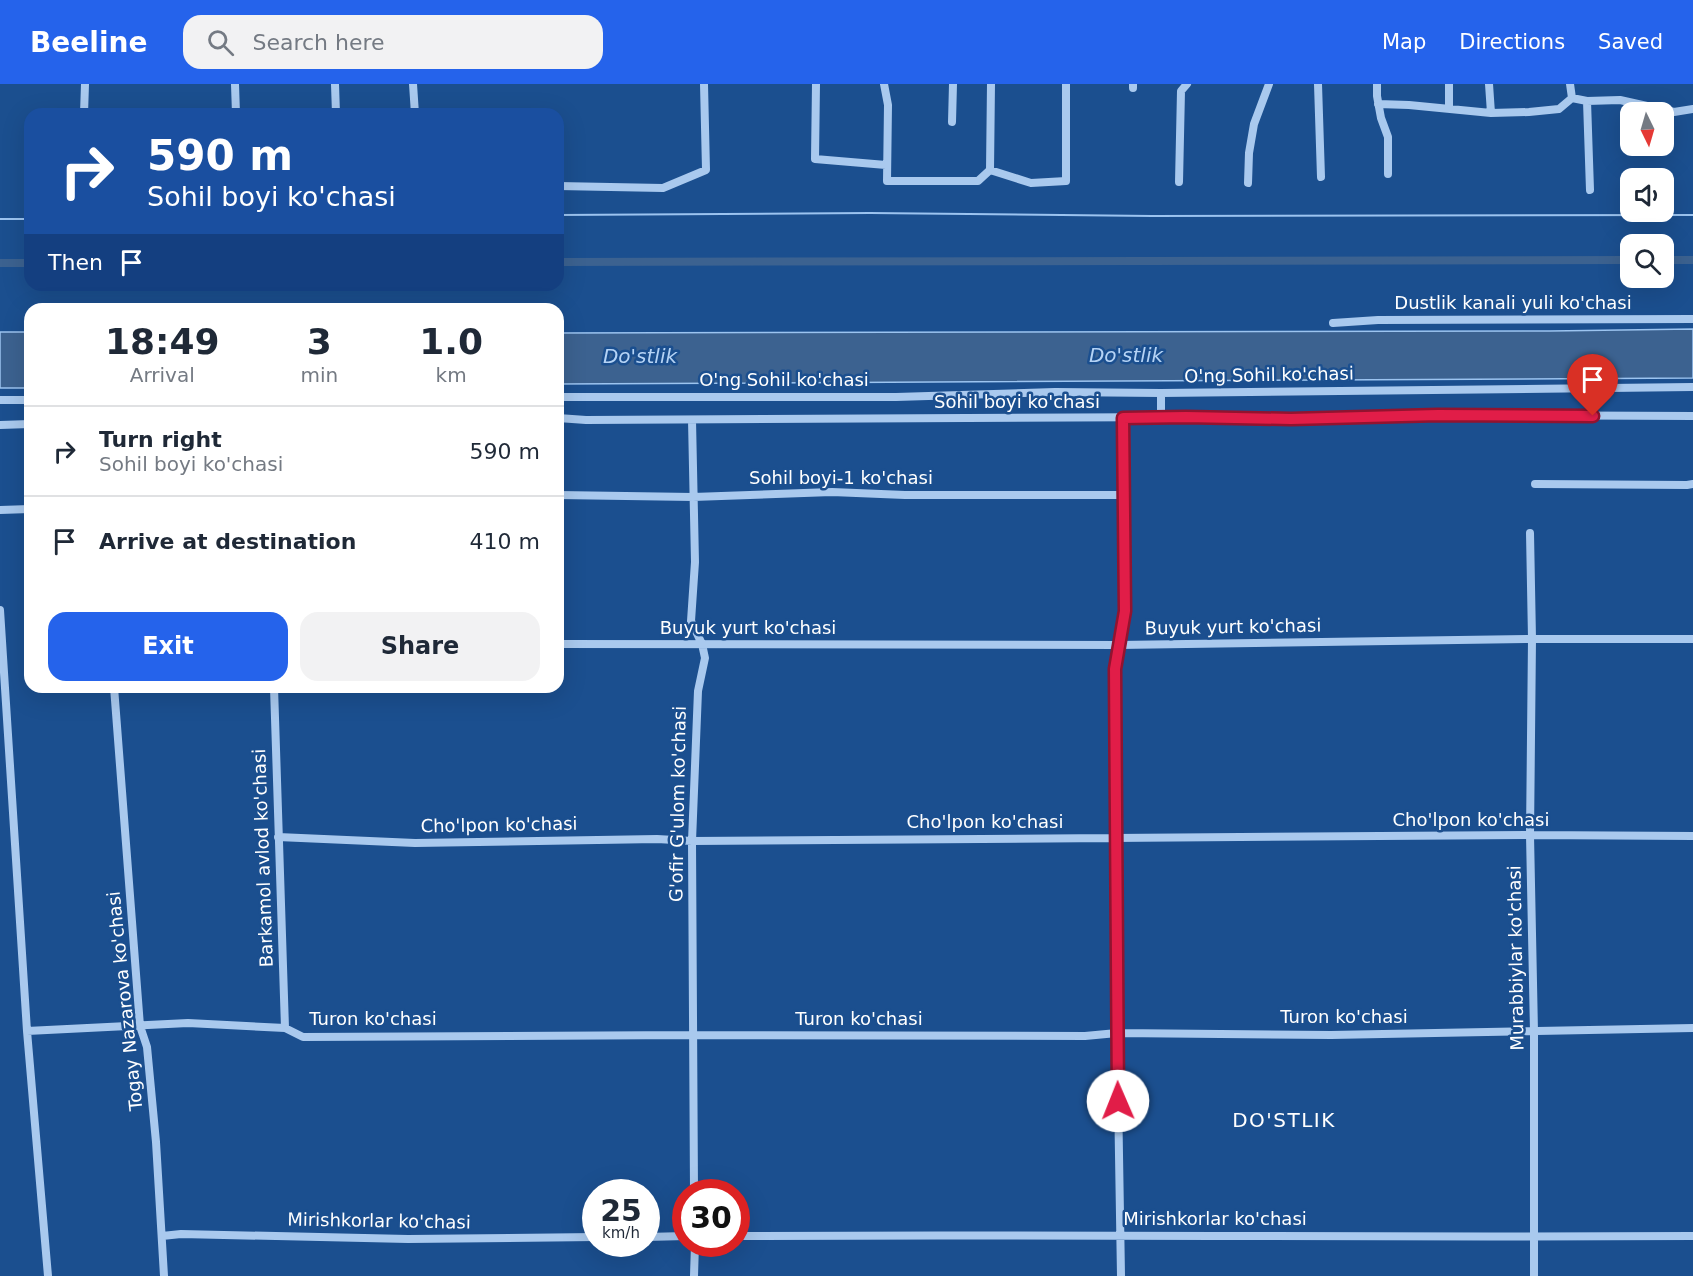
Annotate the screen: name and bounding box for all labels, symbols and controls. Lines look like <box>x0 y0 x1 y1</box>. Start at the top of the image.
search box <box>183 15 603 69</box>
text: Beeline <box>30 26 147 59</box>
icon: search <box>204 26 237 59</box>
text: Search here <box>252 30 385 55</box>
text: Map <box>1382 30 1426 54</box>
text: Directions <box>1459 30 1565 54</box>
text: Saved <box>1598 30 1663 54</box>
north arrow <box>1620 102 1674 156</box>
map controls <box>1620 102 1674 288</box>
text: 590 m <box>147 131 293 180</box>
icon: right <box>48 132 126 210</box>
button: sound <box>1620 168 1674 222</box>
text: Sohil boyi ko'chasi <box>147 181 396 212</box>
button: search <box>1620 234 1674 288</box>
icon: arrive <box>115 246 148 279</box>
text: Then <box>48 250 103 275</box>
street label: Dustlik kanali yuli ko'chasi <box>1394 292 1632 313</box>
text: 18:49 <box>105 321 220 362</box>
text: 3 <box>307 321 332 362</box>
text: 1.0 <box>419 321 483 362</box>
water label: Do'stlik <box>1089 343 1164 367</box>
water label: Do'stlik <box>603 344 678 368</box>
pin <box>1567 354 1618 416</box>
text: Arrival <box>130 363 195 387</box>
text: min <box>301 363 338 387</box>
text: km <box>436 363 467 387</box>
street label: O'ng Sohil ko'chasi <box>1184 363 1354 386</box>
icon: arrive <box>1576 363 1609 396</box>
street label: O'ng Sohil ko'chasi <box>699 369 869 390</box>
street label: Sohil boyi ko'chasi <box>934 391 1100 412</box>
text: Turn right <box>99 427 222 452</box>
icon: right <box>48 435 81 468</box>
text: 590 m <box>470 439 540 464</box>
text: Sohil boyi ko'chasi <box>99 452 283 476</box>
street label: Sohil boyi-1 ko'chasi <box>749 467 933 488</box>
icon: arrive <box>48 525 81 558</box>
text: Arrive at destination <box>99 529 356 554</box>
text: 410 m <box>470 529 540 554</box>
button: Exit <box>48 612 288 681</box>
button: Share <box>300 612 540 681</box>
street label: Buyuk yurt ko'chasi <box>1144 614 1321 639</box>
street label: Buyuk yurt ko'chasi <box>660 617 836 638</box>
street label: G'ofir G'ulom ko'chasi <box>665 706 690 902</box>
street label: Barkamol avlod ko'chasi <box>248 748 277 968</box>
street label: Cho'lpon ko'chasi <box>1393 809 1549 830</box>
street label: Cho'lpon ko'chasi <box>907 811 1063 832</box>
street label: Cho'lpon ko'chasi <box>420 813 578 836</box>
street label: Murabbiylar ko'chasi <box>1503 865 1528 1051</box>
street label: Togay Nazarova ko'chasi <box>103 890 147 1113</box>
street label: Turon ko'chasi <box>1279 1006 1408 1027</box>
street label: Turon ko'chasi <box>308 1008 437 1029</box>
street label: Turon ko'chasi <box>794 1008 923 1029</box>
position arrow <box>1086 1069 1150 1133</box>
district label: DO'STLIK <box>1232 1108 1336 1132</box>
speed limit sign: 30 <box>672 1179 750 1257</box>
text: 25 <box>600 1193 642 1228</box>
street label: Mirishkorlar ko'chasi <box>287 1208 471 1233</box>
street label: Mirishkorlar ko'chasi <box>1123 1208 1307 1229</box>
text: km/h <box>602 1224 640 1242</box>

